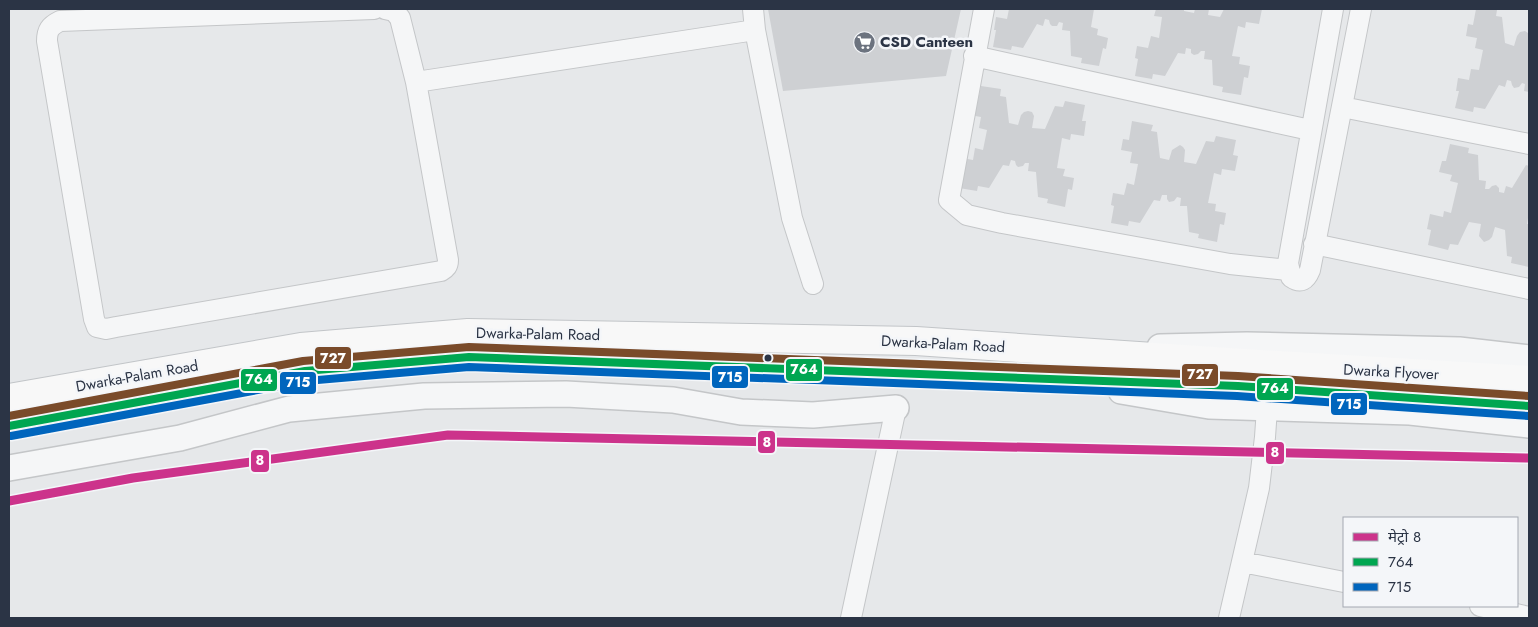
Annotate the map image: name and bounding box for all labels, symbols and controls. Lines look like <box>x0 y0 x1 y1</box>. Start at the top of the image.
supermarket icon: CSD Canteen <box>852 30 876 54</box>
place label: CSD Canteen <box>880 31 973 53</box>
street label: Dwarka-Palam Road <box>476 322 600 346</box>
street label: Dwarka-Palam Road <box>880 330 1006 358</box>
line badge: 727 <box>314 346 352 370</box>
text: 727 <box>320 348 347 368</box>
unlabelled marker <box>763 353 773 363</box>
street label: Dwarka-Palam Road <box>74 354 200 398</box>
line badge: 764 <box>785 358 823 382</box>
text: 764 <box>790 359 818 379</box>
street label: Dwarka Flyover <box>1343 359 1440 386</box>
line badge: 727 <box>1181 363 1219 387</box>
text: 727 <box>1187 364 1214 384</box>
line badge: 715 <box>711 365 749 389</box>
text: 715 <box>718 367 742 387</box>
line badge: 764 <box>240 368 278 392</box>
text: 764 <box>245 369 273 389</box>
line badge: 715 <box>279 371 317 395</box>
text: 715 <box>286 372 310 392</box>
line badge: 764 <box>1256 377 1294 401</box>
text: 764 <box>1261 378 1289 398</box>
line badge: 715 <box>1330 392 1368 416</box>
text: 715 <box>1337 394 1361 414</box>
line badge: 8 <box>757 430 776 454</box>
text: 8 <box>763 432 772 452</box>
line badge: 8 <box>1265 441 1285 465</box>
text: 8 <box>1271 442 1280 462</box>
line badge: 8 <box>250 449 270 473</box>
text: 8 <box>256 450 265 470</box>
legend <box>1343 517 1518 607</box>
text: मेट्रो 8 <box>1388 526 1421 548</box>
text: 764 <box>1388 551 1414 573</box>
text: 715 <box>1388 576 1411 598</box>

